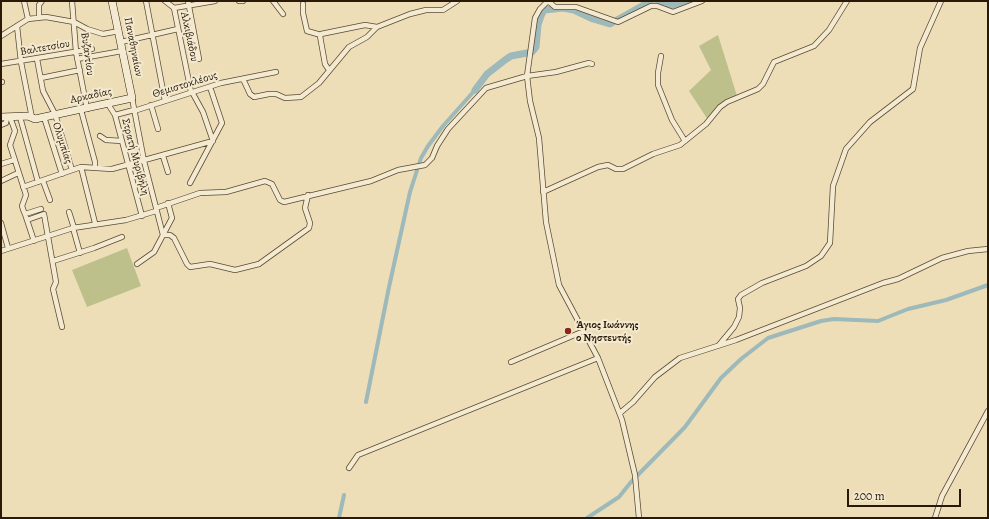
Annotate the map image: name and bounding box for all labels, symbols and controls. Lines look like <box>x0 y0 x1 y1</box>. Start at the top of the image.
street label: Αλκιβιάδου <box>177 11 201 63</box>
street label: Παναθηναίων <box>121 16 145 78</box>
street label: Βυζαντίου <box>77 32 97 76</box>
street label: Βαλτετσίου <box>19 37 71 59</box>
street label: Θεμιστοκλέους <box>151 69 219 101</box>
street label: Αρκαδίας <box>69 85 113 107</box>
street label: Στρατή Μυριβήλη <box>118 117 152 197</box>
street label: Ολυμπίας <box>49 121 75 165</box>
place label: Άγιος Ιωάννης ο Νηστευτής <box>576 318 639 344</box>
marker: Άγιος Ιωάννης ο Νηστευτής <box>563 326 573 336</box>
scale bar <box>849 481 963 507</box>
text: 200 m <box>854 488 885 504</box>

